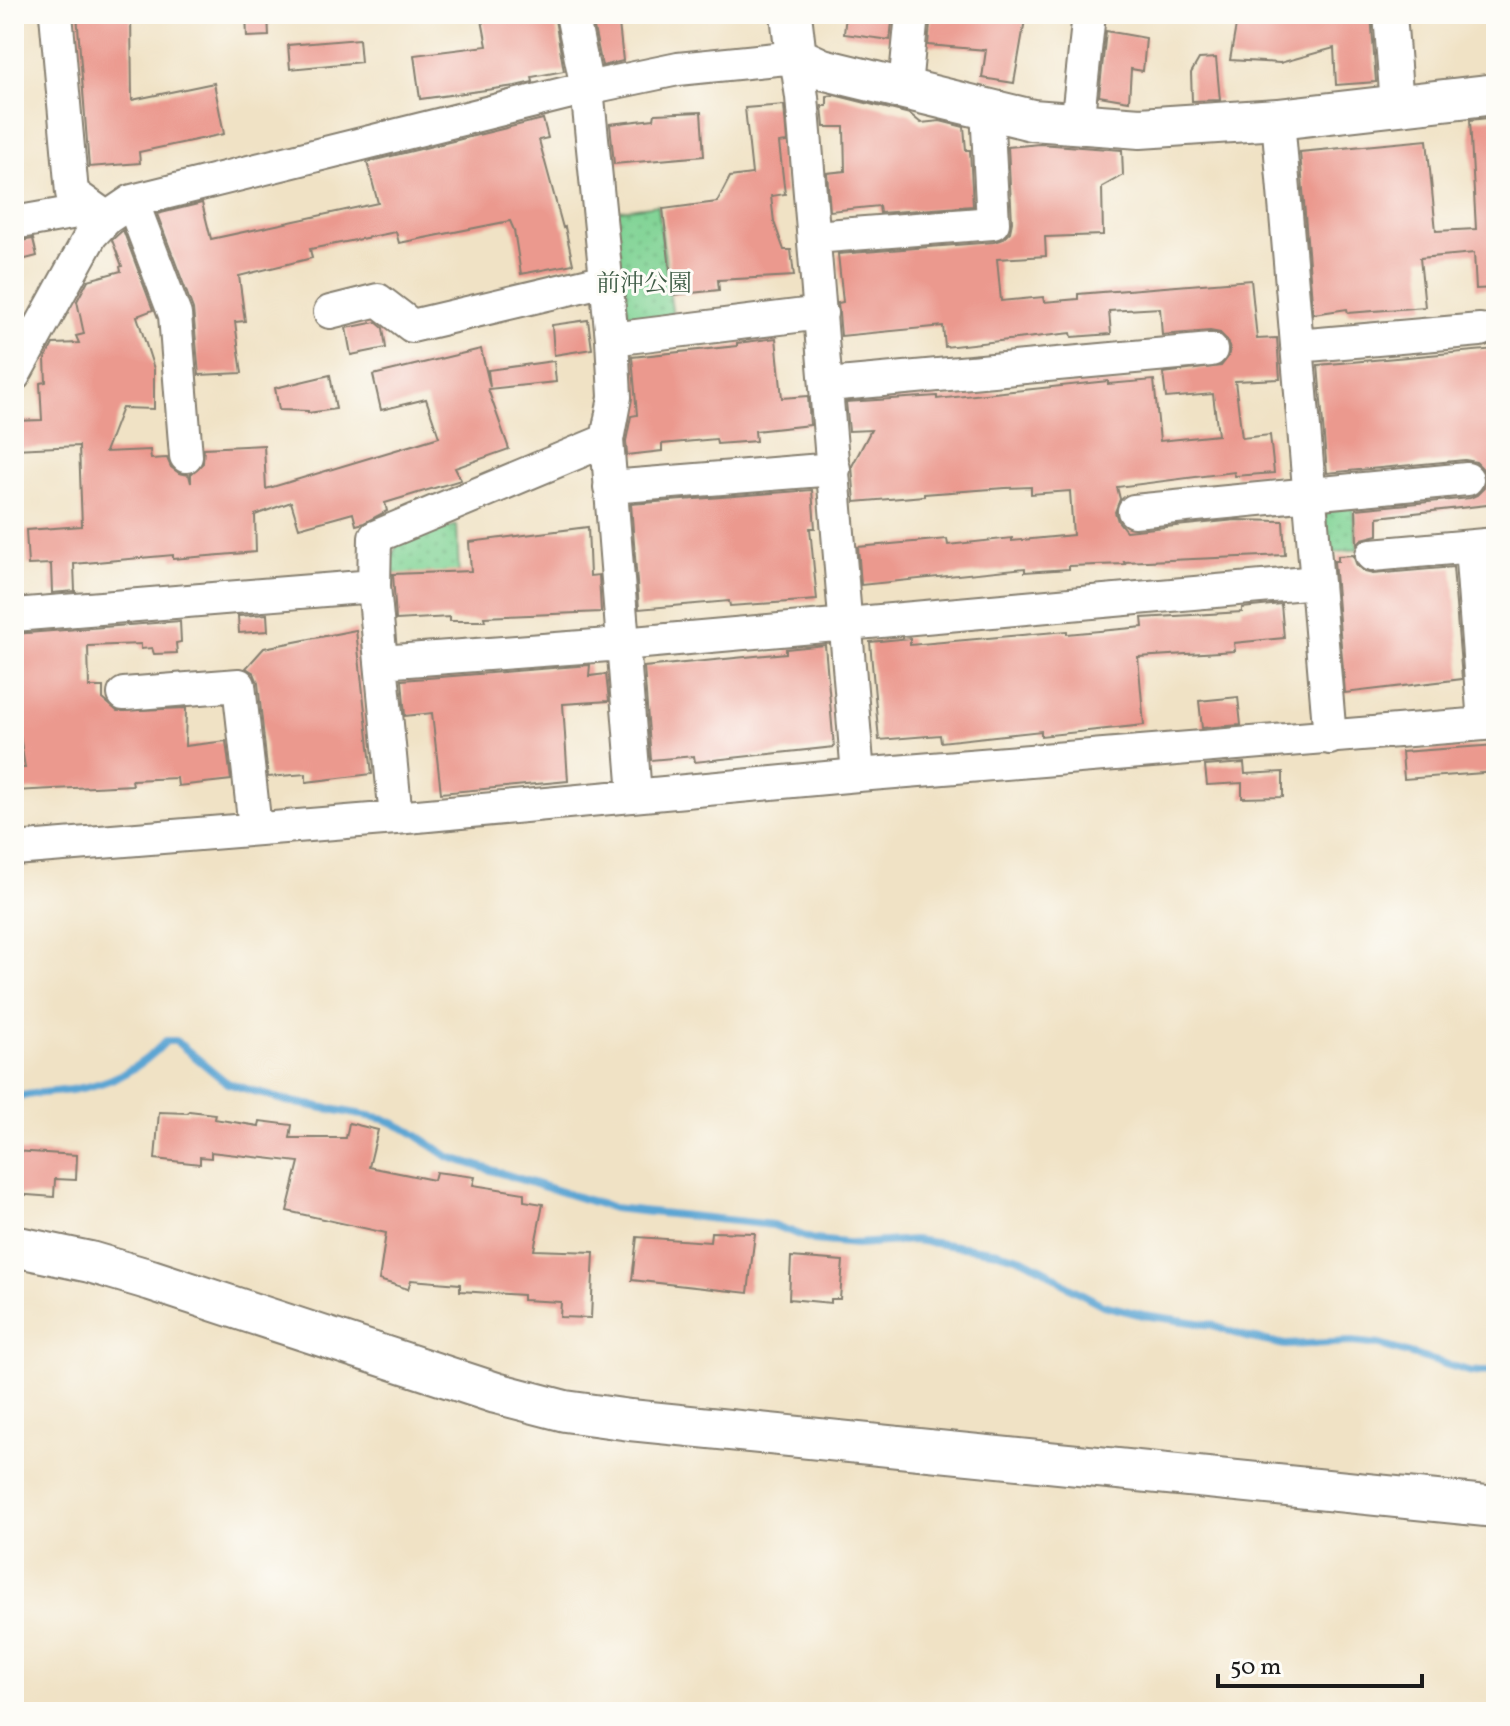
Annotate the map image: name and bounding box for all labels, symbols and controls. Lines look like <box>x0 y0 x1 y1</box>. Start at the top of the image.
park label: 前沖公園 <box>596 268 692 302</box>
scale bar <box>1218 1638 1422 1688</box>
text: 50 m <box>1230 1651 1282 1685</box>

